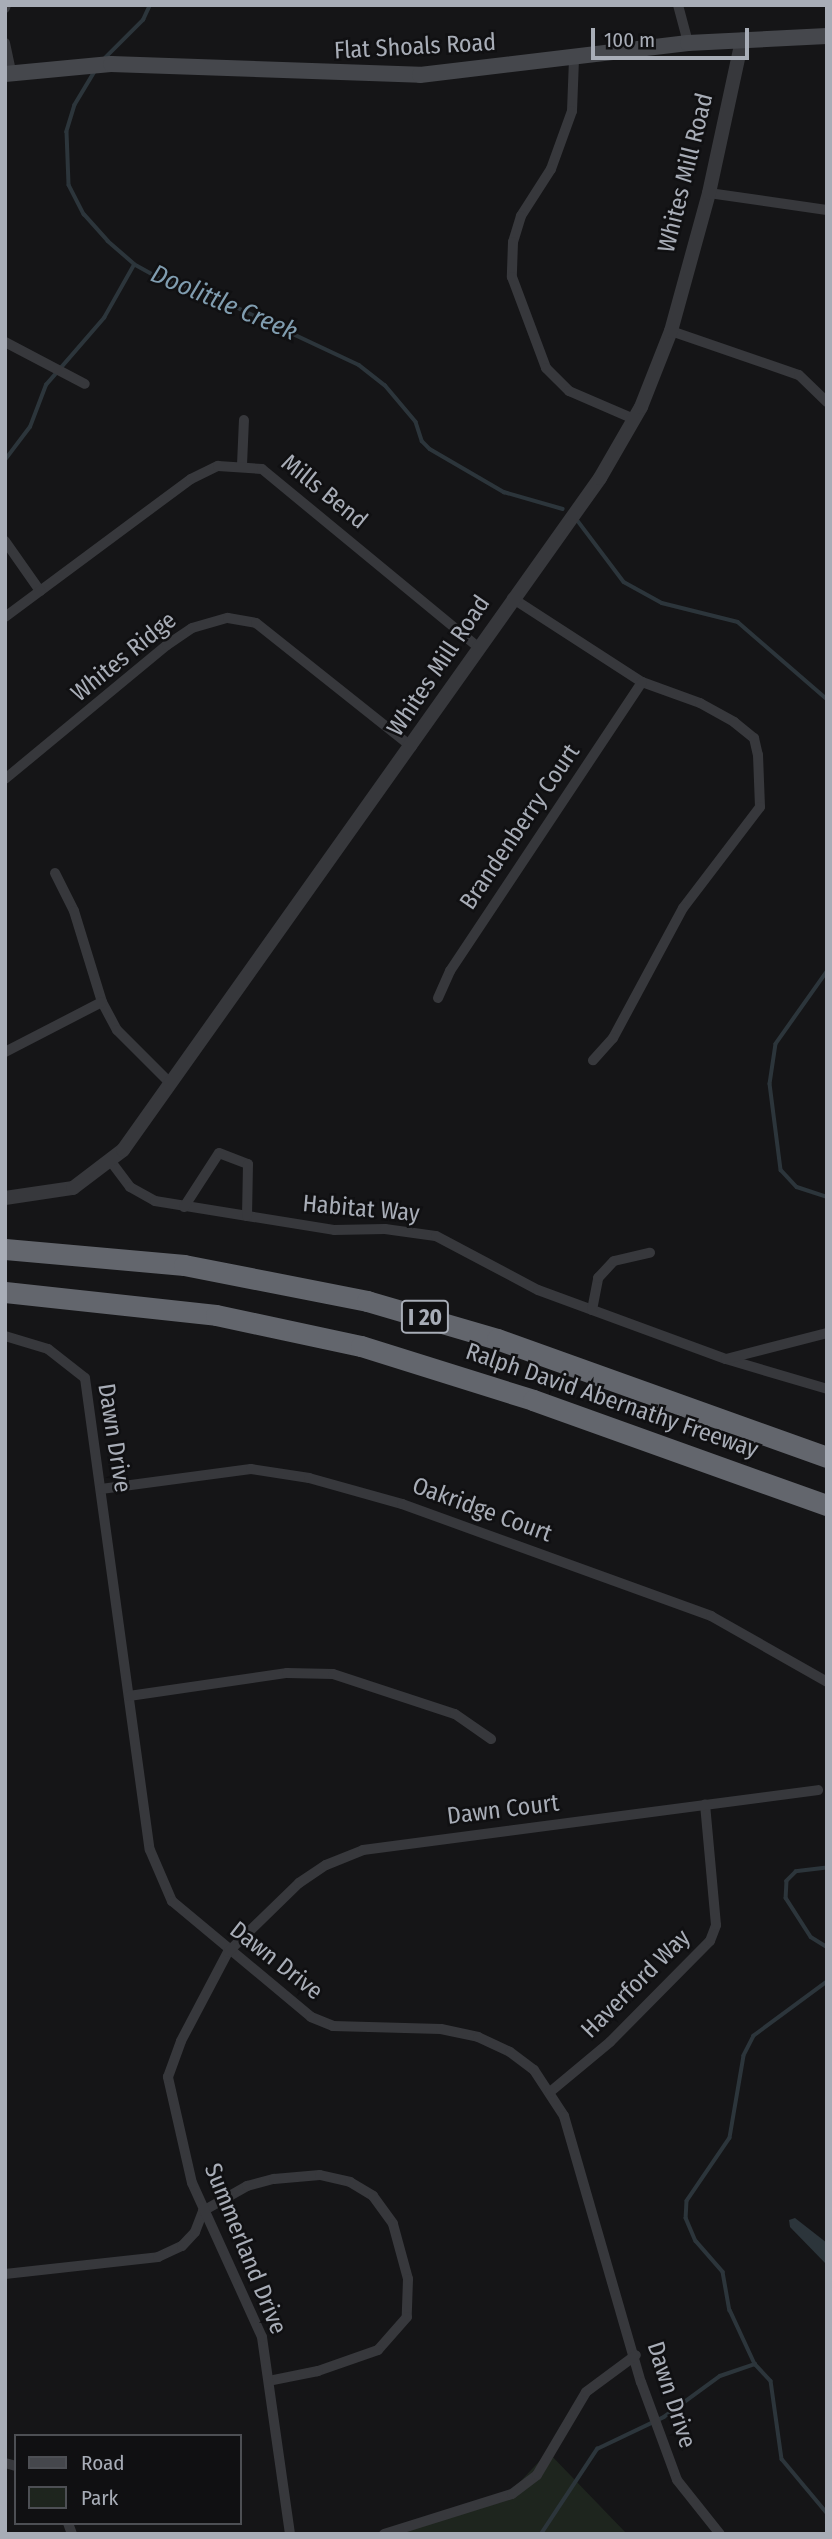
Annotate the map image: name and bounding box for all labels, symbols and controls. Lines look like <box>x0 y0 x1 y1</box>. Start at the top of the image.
scale bar <box>594 14 752 58</box>
text: 100 m <box>604 27 655 53</box>
street label: Flat Shoals Road <box>333 28 497 66</box>
street label: Whites Mill Road <box>652 90 720 256</box>
water label: Doolittle Creek <box>146 258 302 348</box>
street label: Mills Bend <box>275 449 373 535</box>
street label: Whites Mill Road <box>381 590 497 742</box>
street label: Whites Ridge <box>66 606 182 708</box>
street label: Brandenberry Court <box>454 739 586 915</box>
street label: Habitat Way <box>301 1190 421 1228</box>
road number: I 20 <box>400 1298 450 1336</box>
street label: Ralph David Abernathy Freeway <box>462 1337 762 1465</box>
street label: Dawn Drive <box>91 1381 137 1495</box>
street label: Oakridge Court <box>408 1471 556 1549</box>
street label: Dawn Court <box>445 1789 561 1831</box>
street label: Dawn Drive <box>224 1916 328 2006</box>
street label: Haverford Way <box>576 1924 696 2044</box>
street label: Summerland Drive <box>198 2159 292 2339</box>
street label: Dawn Drive <box>640 2338 702 2452</box>
legend <box>14 2434 242 2525</box>
text: Road <box>81 2450 125 2476</box>
text: Park <box>81 2485 118 2511</box>

